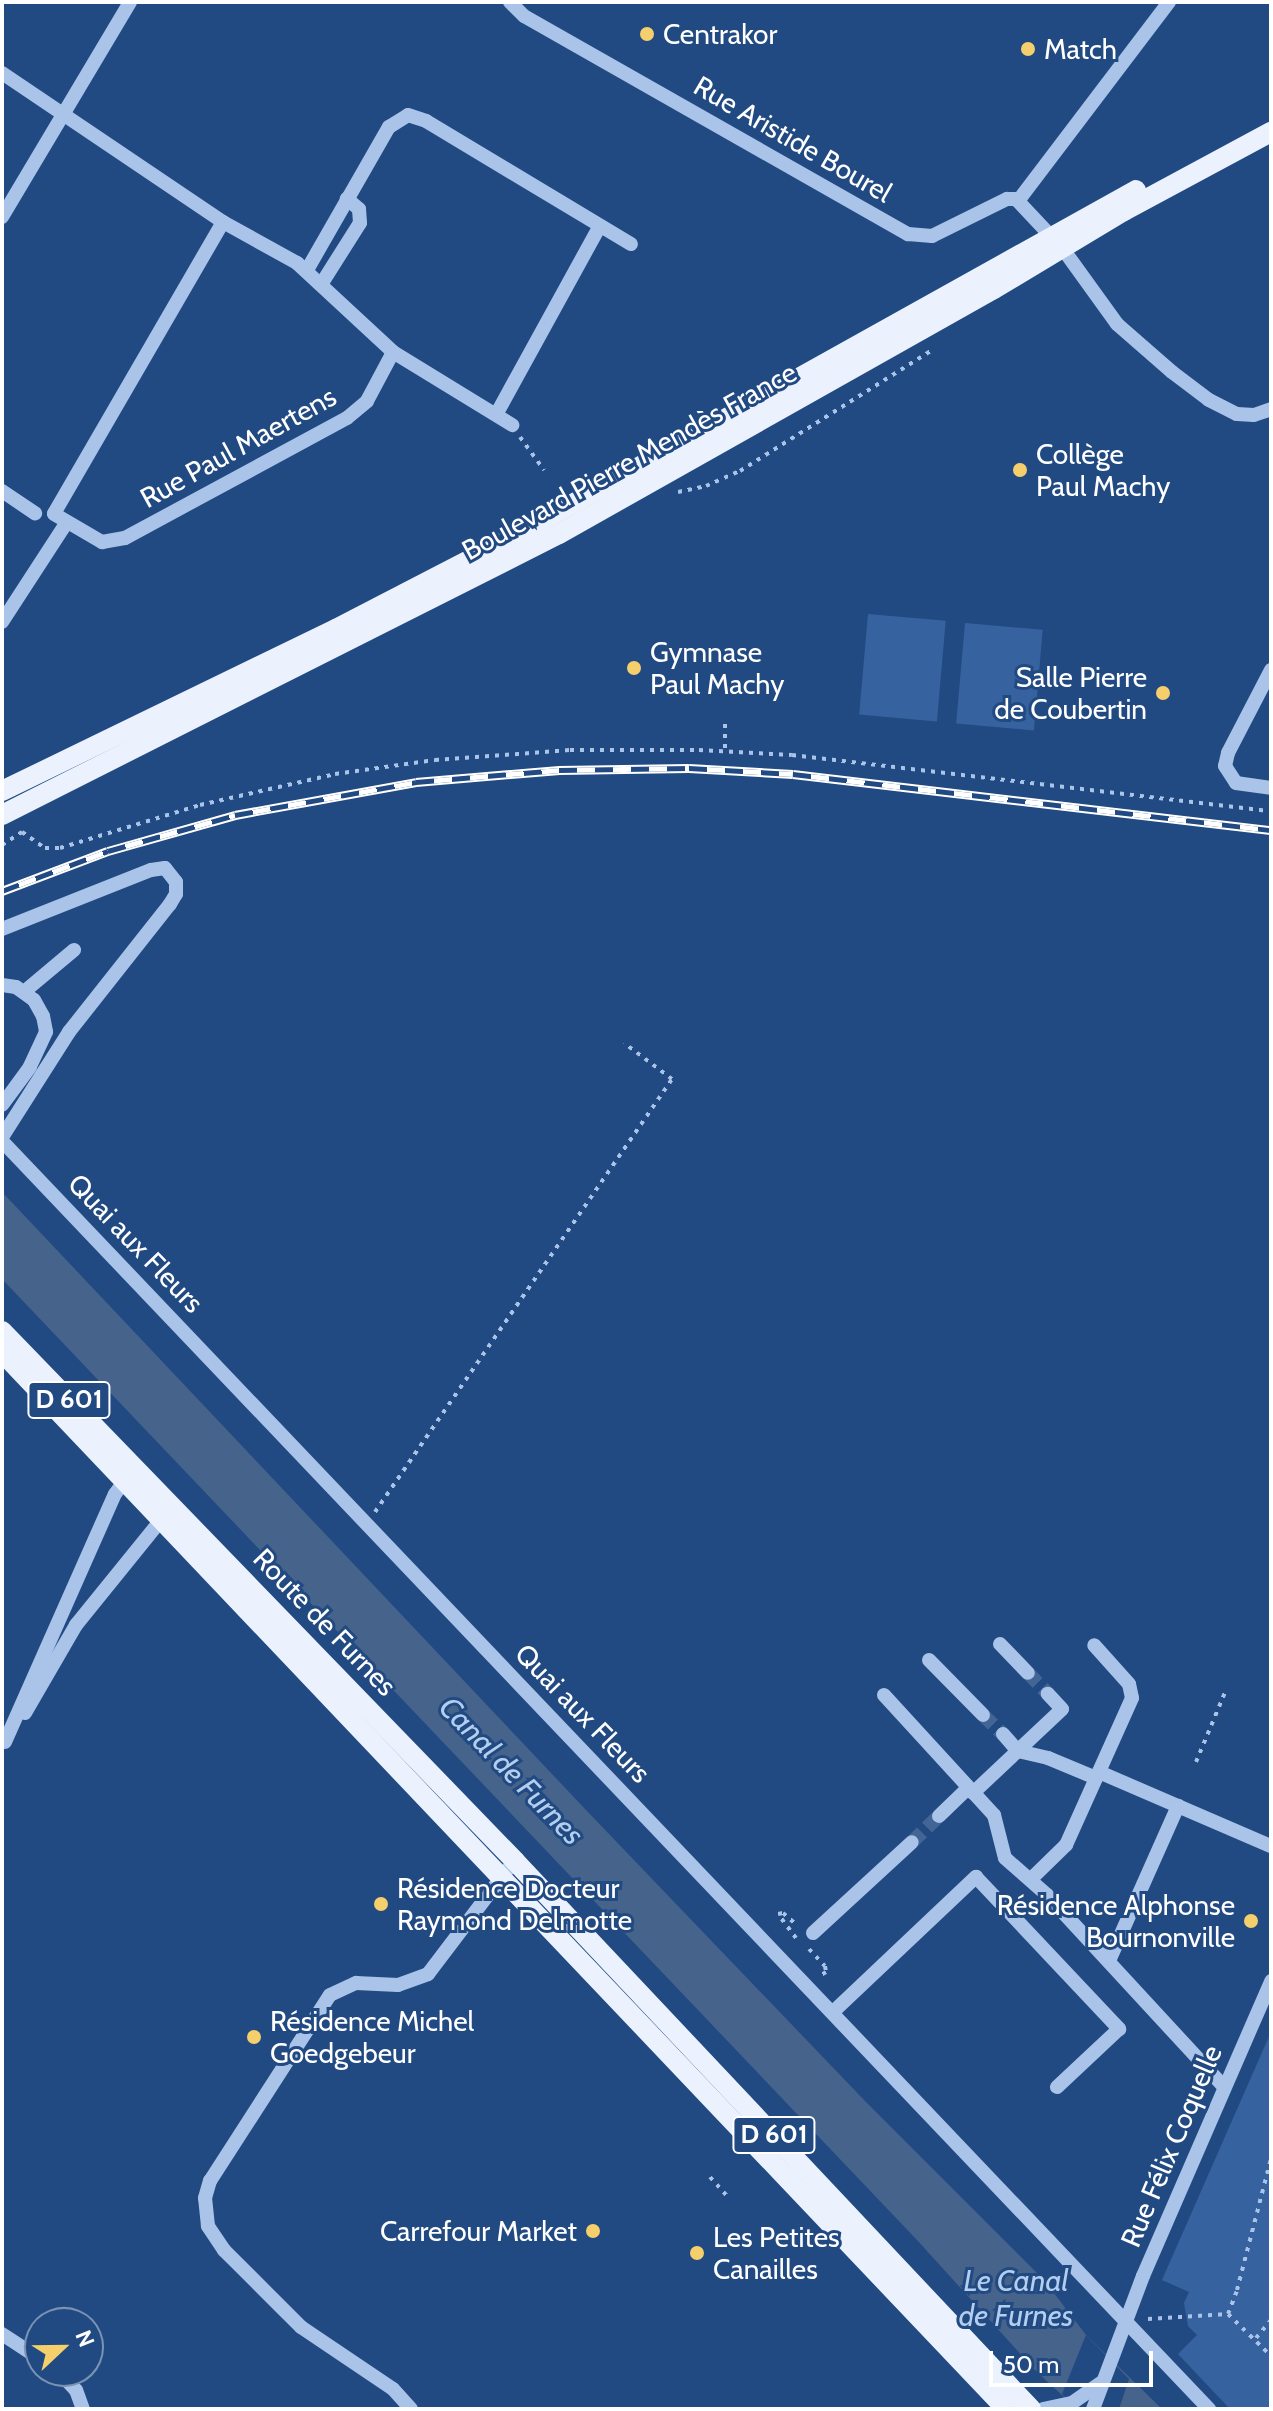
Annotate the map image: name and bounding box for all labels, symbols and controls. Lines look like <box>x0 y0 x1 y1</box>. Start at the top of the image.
place label: Centrakor <box>663 17 777 51</box>
marker: Centrakor <box>638 25 656 43</box>
place label: Match <box>1044 32 1117 66</box>
marker: Match <box>1019 40 1037 58</box>
street label: Rue Aristide Bourel <box>688 69 898 209</box>
street label: Boulevard Pierre Mendès France <box>456 355 802 567</box>
street label: Rue Paul Maertens <box>134 379 342 515</box>
place label: Collège Paul Machy <box>1036 437 1170 503</box>
marker: Collège Paul Machy <box>1011 461 1029 479</box>
place label: Gymnase Paul Machy <box>650 635 784 701</box>
marker: Gymnase Paul Machy <box>625 659 643 677</box>
place label: Salle Pierre de Coubertin <box>994 660 1147 726</box>
marker: Salle Pierre de Coubertin <box>1154 684 1172 702</box>
street label: Quai aux Fleurs <box>61 1167 211 1319</box>
road number: D 601 <box>27 1378 111 1422</box>
street label: Route de Furnes <box>247 1542 403 1702</box>
street label: Quai aux Fleurs <box>508 1637 658 1789</box>
water label: Canal de Furnes <box>431 1689 591 1853</box>
place label: Résidence Docteur Raymond Delmotte <box>397 1871 632 1937</box>
place label: Résidence Alphonse Bournonville <box>997 1888 1235 1954</box>
marker: Résidence Docteur Raymond Delmotte <box>372 1895 390 1913</box>
marker: Résidence Alphonse Bournonville <box>1242 1912 1260 1930</box>
place label: Résidence Michel Goedgebeur <box>270 2004 474 2070</box>
marker: Résidence Michel Goedgebeur <box>245 2028 263 2046</box>
street label: Rue Félix Coquelle <box>1113 2040 1229 2252</box>
road number: D 601 <box>732 2113 816 2157</box>
place label: Carrefour Market <box>380 2214 577 2248</box>
place label: Les Petites Canailles <box>713 2220 840 2286</box>
marker: Carrefour Market <box>584 2222 602 2240</box>
marker: Les Petites Canailles <box>688 2244 706 2262</box>
water label: Le Canal de Furnes <box>959 2263 1073 2334</box>
north arrow <box>24 2307 104 2387</box>
text: N <box>69 2326 100 2351</box>
scale bar <box>993 2335 1157 2385</box>
text: 50 m <box>1003 2350 1059 2379</box>

